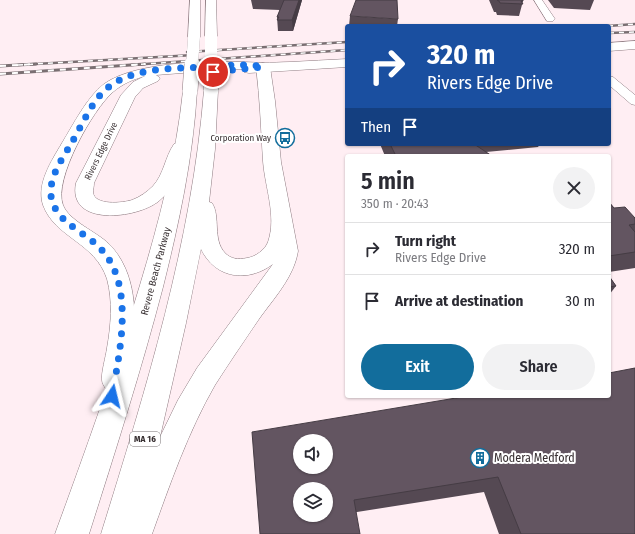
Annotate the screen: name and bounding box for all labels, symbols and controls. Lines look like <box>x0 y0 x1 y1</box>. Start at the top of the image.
text: 320 m <box>427 38 495 71</box>
icon: right <box>361 40 413 92</box>
pin <box>196 55 230 89</box>
icon: arrive <box>202 61 224 83</box>
text: Rivers Edge Drive <box>427 72 553 94</box>
icon: arrive <box>399 116 421 138</box>
text: Then <box>361 118 391 136</box>
street label: Rivers Edge Drive <box>83 120 120 182</box>
bus stop icon: Corporation Way <box>274 127 296 149</box>
place label: Corporation Way <box>210 133 271 143</box>
text: 5 min <box>361 167 415 195</box>
button: close <box>553 167 595 209</box>
text: 350 m · 20:43 <box>361 196 429 211</box>
street label: Revere Beach Parkway <box>138 225 174 317</box>
text: Turn right <box>395 232 456 250</box>
icon: right <box>361 238 383 260</box>
text: 320 m <box>559 240 595 258</box>
text: Rivers Edge Drive <box>395 250 486 265</box>
icon: arrive <box>361 290 383 312</box>
text: Arrive at destination <box>395 292 523 310</box>
text: 30 m <box>565 292 595 310</box>
button: Exit <box>361 344 474 390</box>
button: Share <box>482 344 595 390</box>
position arrow <box>91 375 133 417</box>
road number: MA 16 <box>130 432 160 446</box>
map controls <box>293 434 333 522</box>
button: sound <box>293 434 333 474</box>
building icon: Modera Medford <box>469 447 491 469</box>
place label: Modera Medford <box>494 451 575 465</box>
button: layers <box>293 482 333 522</box>

